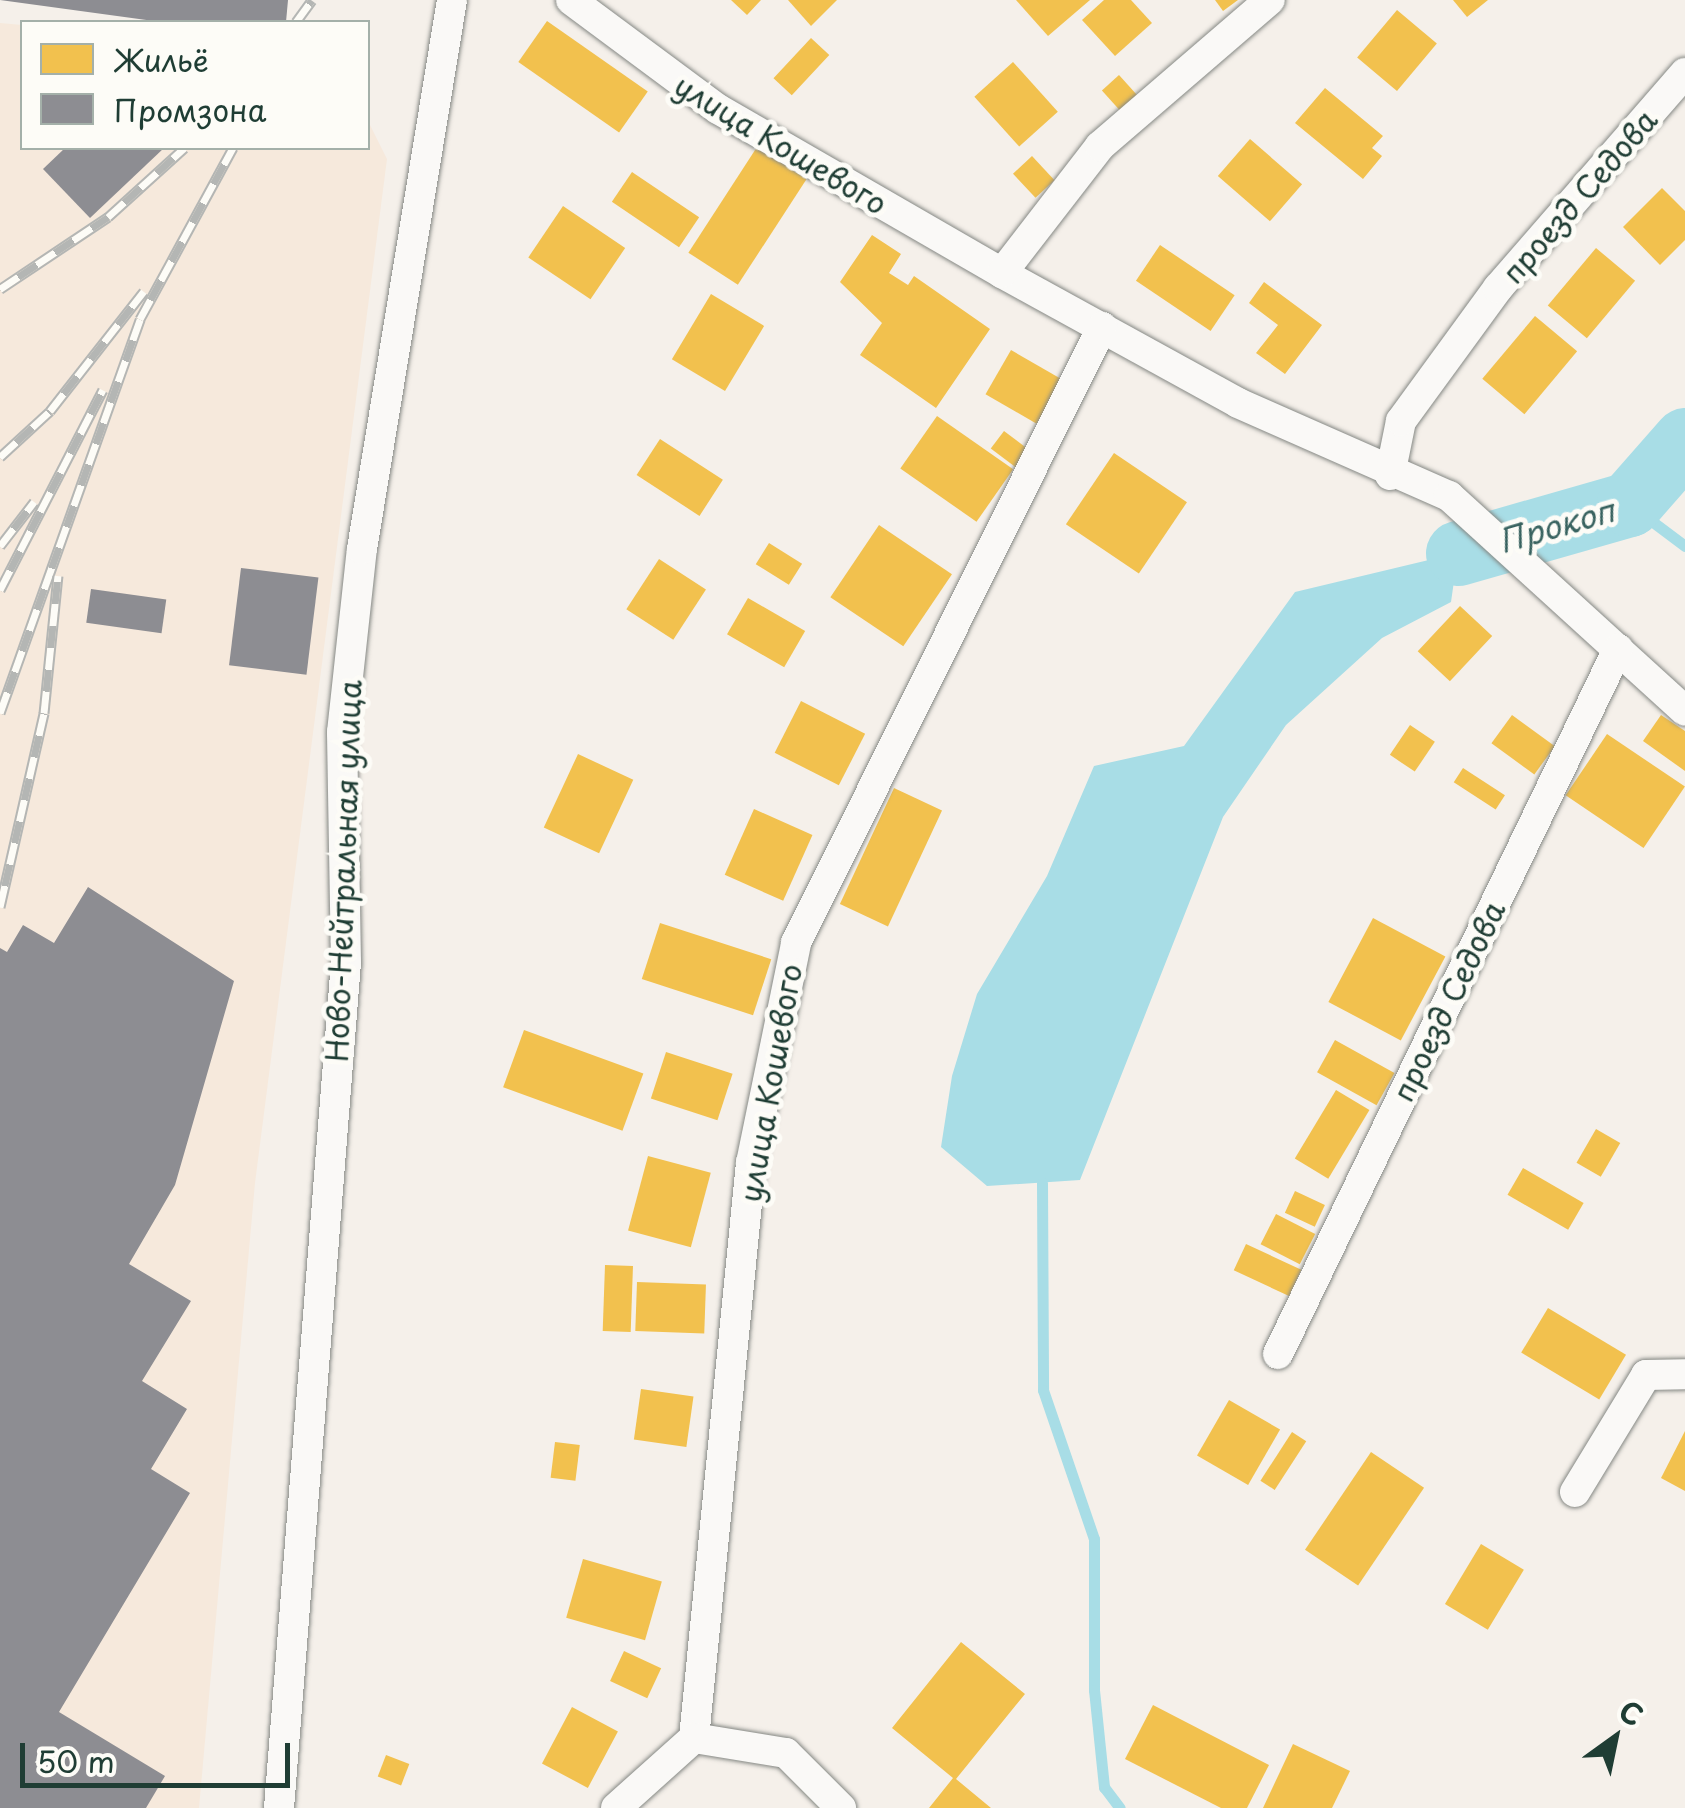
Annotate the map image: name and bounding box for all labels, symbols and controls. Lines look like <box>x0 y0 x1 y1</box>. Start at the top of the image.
legend <box>20 20 370 150</box>
text: Жильё <box>114 37 209 82</box>
street label: улица Кошевого <box>668 66 894 222</box>
text: Промзона <box>114 87 266 132</box>
street label: проезд Седова <box>1494 102 1664 290</box>
water label: Прокоп <box>1494 490 1618 560</box>
street label: Ново-Нейтральная улица <box>318 679 368 1063</box>
street label: проезд Седова <box>1384 895 1512 1107</box>
street label: улица Кошевого <box>731 960 809 1206</box>
north arrow <box>1565 1688 1665 1788</box>
text: С <box>1611 1689 1652 1736</box>
scale bar <box>25 1723 295 1785</box>
text: 50 m <box>37 1738 115 1783</box>

